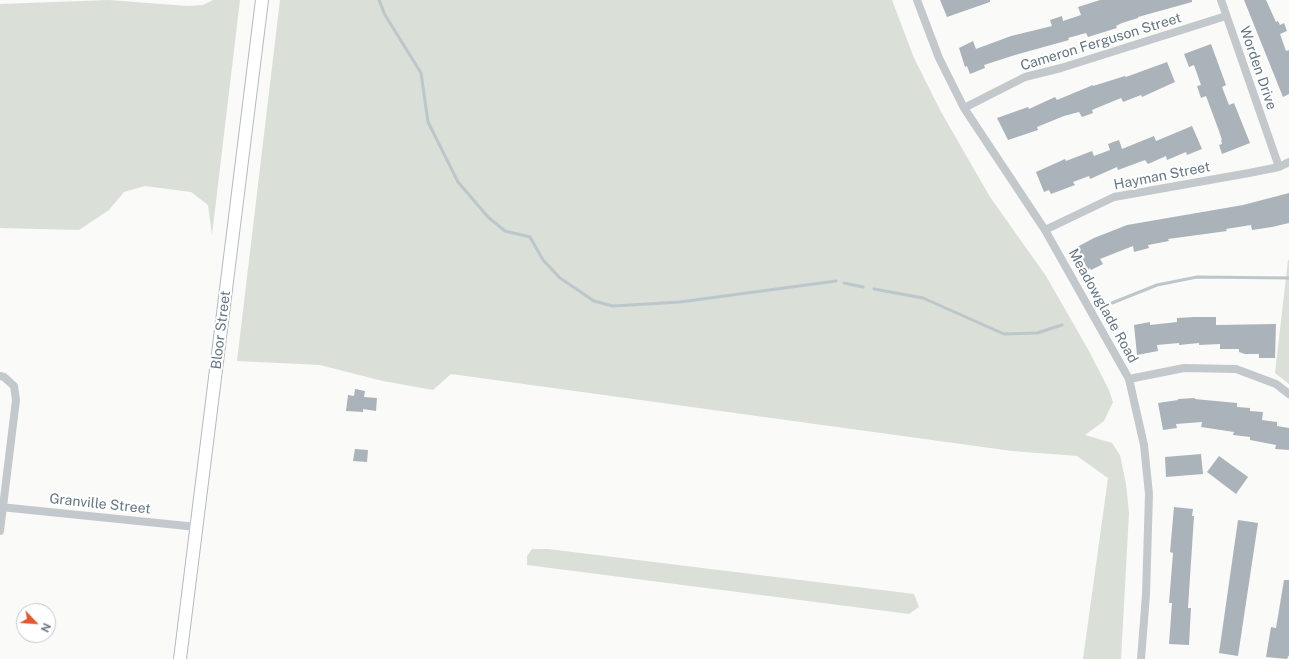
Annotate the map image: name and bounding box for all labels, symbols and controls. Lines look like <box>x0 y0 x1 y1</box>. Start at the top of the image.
street label: Cameron Ferguson Street <box>1019 9 1183 75</box>
street label: Worden Drive <box>1236 24 1280 112</box>
street label: Hayman Street <box>1112 158 1212 194</box>
street label: Meadowglade Road <box>1065 246 1141 366</box>
street label: Bloor Street <box>208 290 234 370</box>
street label: Granville Street <box>48 490 152 518</box>
north arrow <box>16 603 56 643</box>
text: N <box>39 621 53 634</box>

